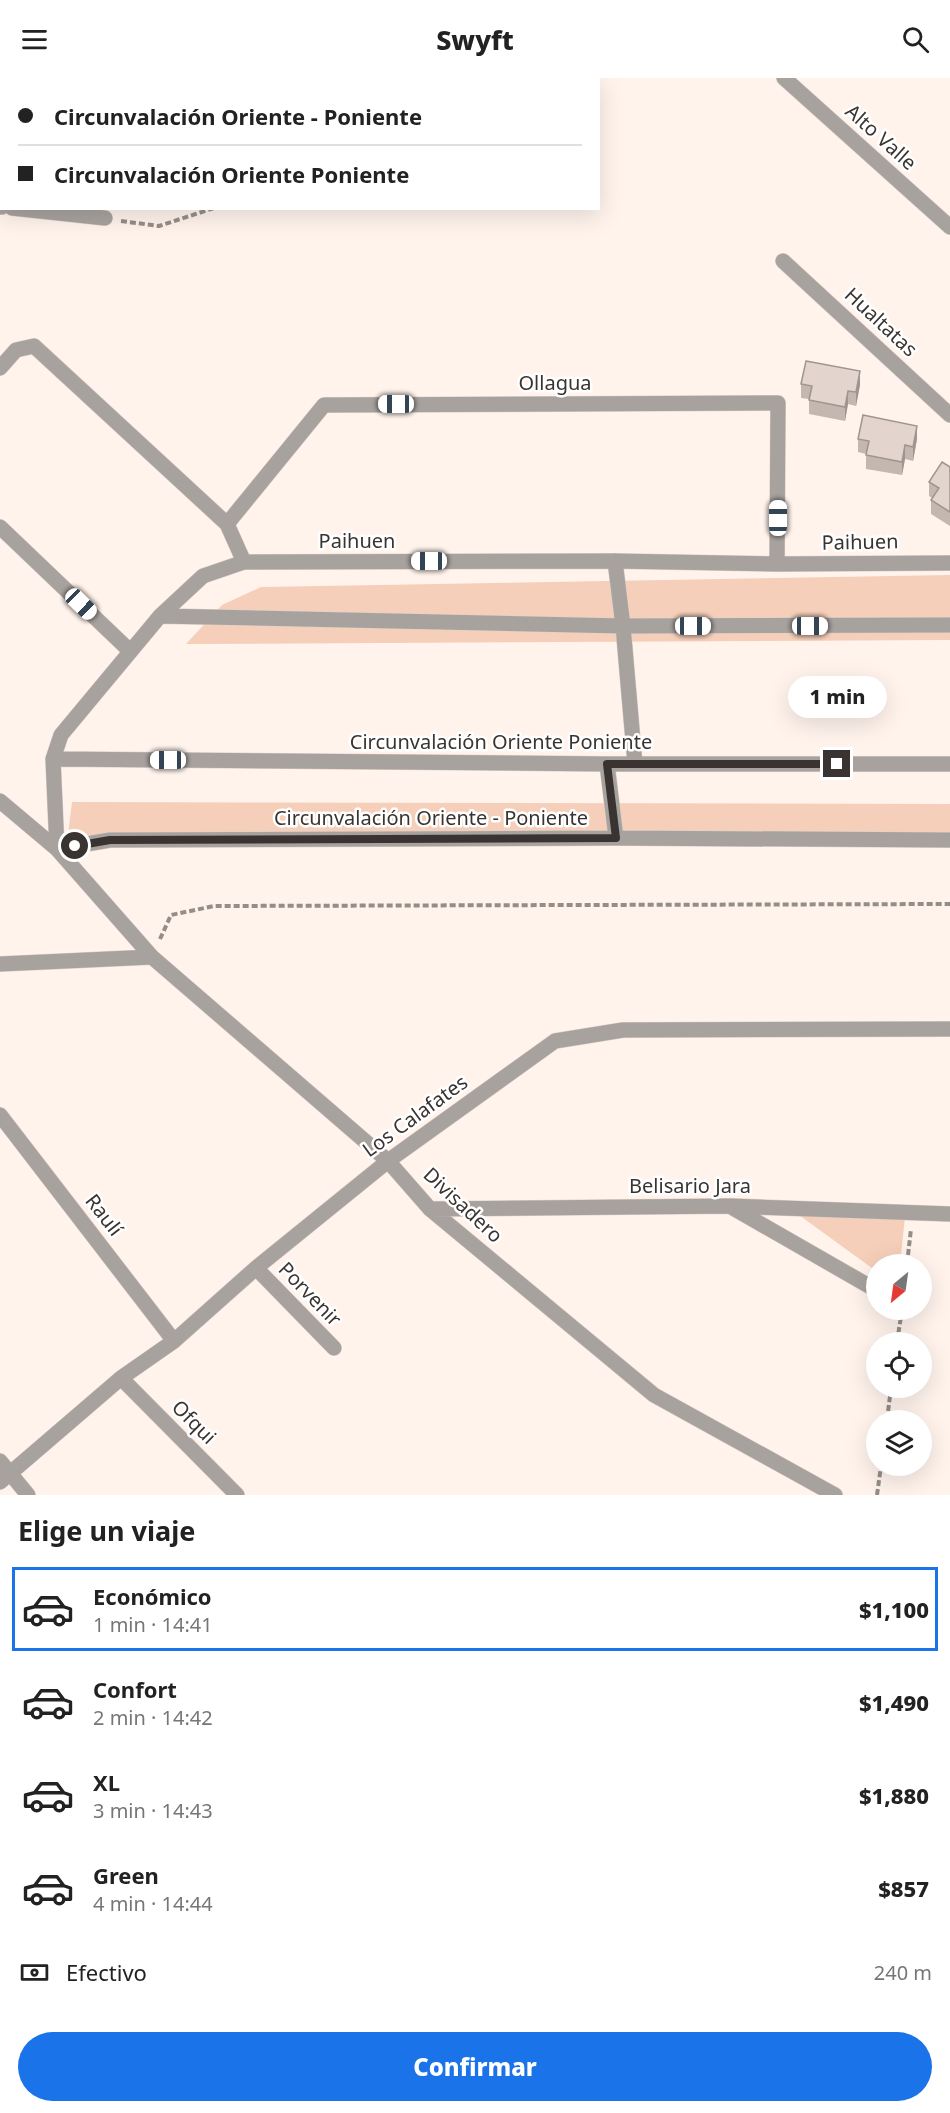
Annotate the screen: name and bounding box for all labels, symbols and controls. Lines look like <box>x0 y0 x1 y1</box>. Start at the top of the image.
text: Swyft <box>436 21 514 58</box>
icon: menu <box>18 23 51 56</box>
icon: search <box>899 23 932 56</box>
street label: Alto Valle <box>840 98 923 176</box>
text: Circunvalación Oriente - Poniente <box>54 101 422 131</box>
text: Circunvalación Oriente Poniente <box>54 159 409 189</box>
street label: Hualtatas <box>839 281 923 362</box>
street label: Ollagua <box>518 369 592 396</box>
car <box>378 395 414 413</box>
car <box>769 500 787 536</box>
street label: Paihuen <box>319 527 395 554</box>
street label: Paihuen <box>821 527 899 556</box>
car <box>411 552 447 570</box>
car <box>62 585 100 623</box>
car <box>675 617 711 635</box>
car <box>792 617 828 635</box>
callout: 1 min <box>788 677 886 719</box>
text: 1 min <box>810 683 865 710</box>
street label: Circunvalación Oriente Poniente <box>350 728 652 755</box>
route end <box>823 750 850 777</box>
car <box>150 751 186 769</box>
street label: Circunvalación Oriente - Poniente <box>274 804 588 831</box>
route start <box>61 832 88 859</box>
street label: Los Calafates <box>357 1068 473 1163</box>
street label: Divisadero <box>418 1161 509 1248</box>
street label: Belisario Jara <box>629 1172 751 1199</box>
street label: Raulí <box>79 1188 130 1242</box>
north arrow <box>866 1254 932 1320</box>
map controls <box>866 1254 932 1476</box>
street label: Porvenir <box>273 1256 348 1332</box>
button: locate <box>866 1332 932 1398</box>
street label: Ofqui <box>166 1394 222 1450</box>
button: layers <box>866 1410 932 1476</box>
text: Elige un viaje <box>18 1512 195 1549</box>
text: Económico <box>93 1581 212 1611</box>
icon: car <box>21 1582 75 1636</box>
text: $1,100 <box>859 1594 929 1624</box>
text: 1 min · 14:41 <box>93 1611 213 1638</box>
text: Confort <box>93 1674 177 1704</box>
icon: car <box>21 1675 75 1729</box>
text: $1,490 <box>859 1687 929 1717</box>
text: 2 min · 14:42 <box>93 1704 213 1731</box>
text: XL <box>93 1767 120 1797</box>
icon: car <box>21 1768 75 1822</box>
text: $1,880 <box>859 1780 929 1810</box>
text: 3 min · 14:43 <box>93 1797 213 1824</box>
text: Green <box>93 1860 159 1890</box>
icon: car <box>21 1861 75 1915</box>
text: $857 <box>878 1873 929 1903</box>
text: 4 min · 14:44 <box>93 1890 213 1917</box>
icon: cash <box>18 1956 51 1989</box>
text: Efectivo <box>66 1957 147 1987</box>
text: 240 m <box>874 1959 932 1986</box>
button: Confirmar <box>18 2032 932 2101</box>

